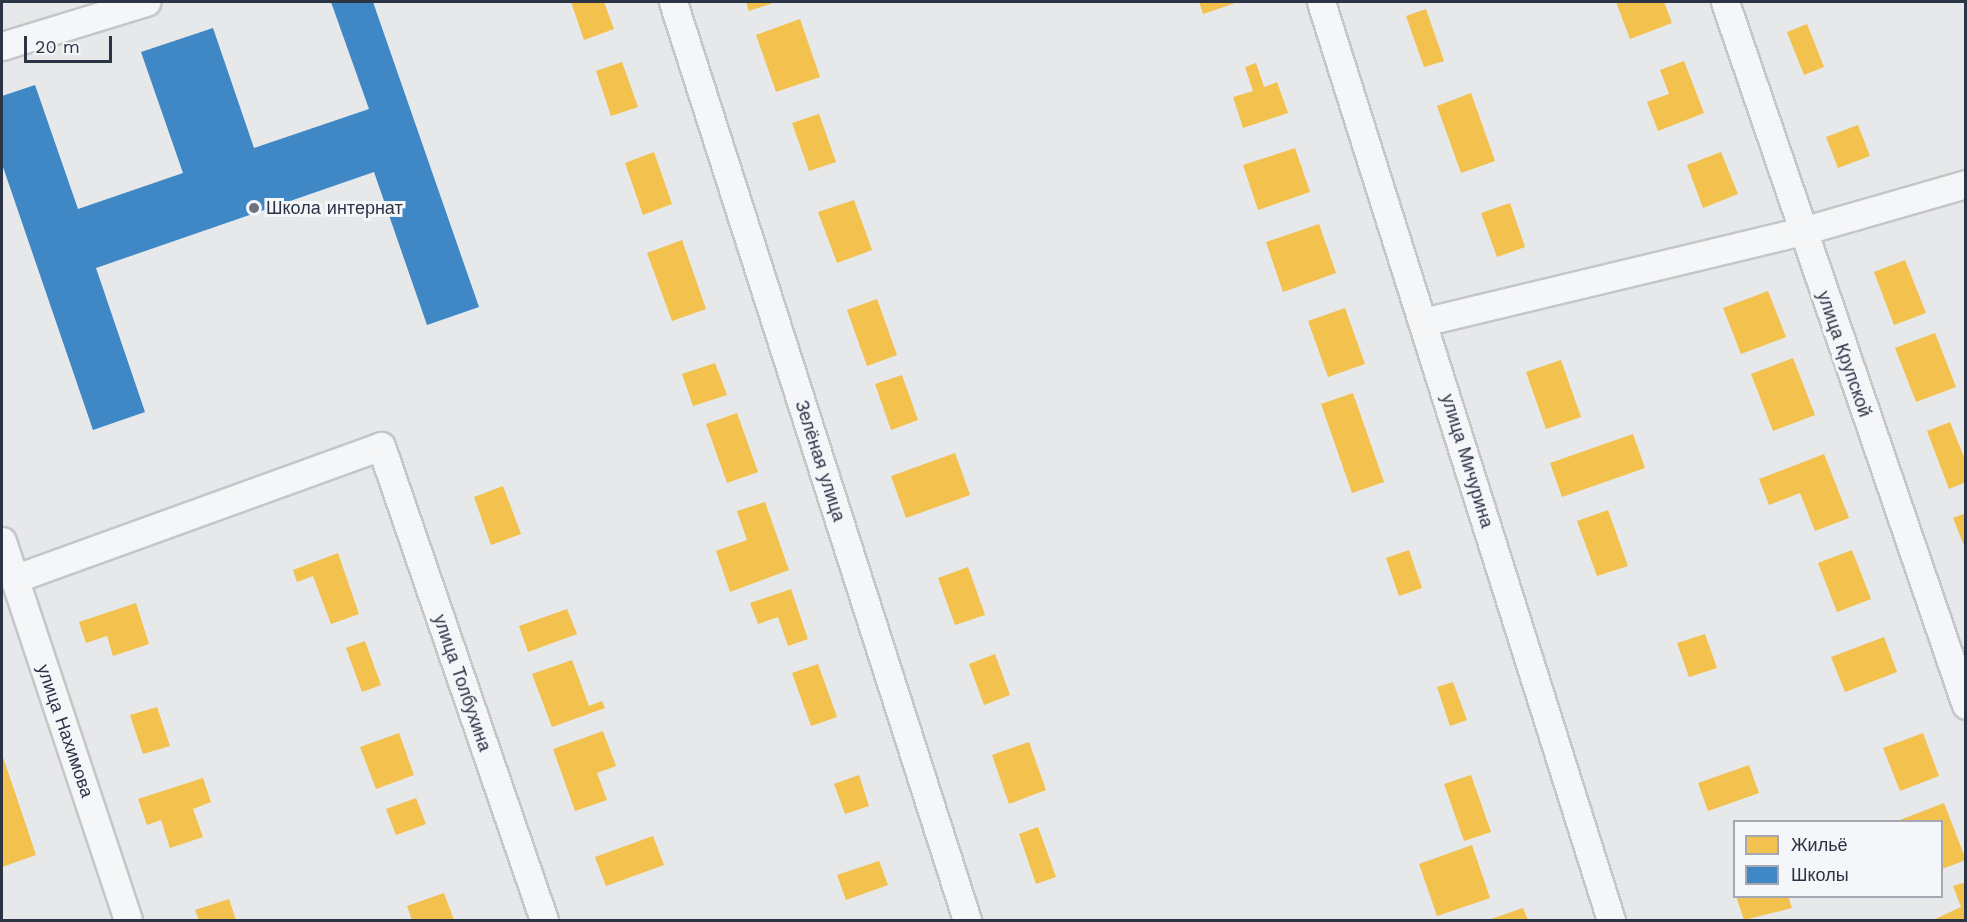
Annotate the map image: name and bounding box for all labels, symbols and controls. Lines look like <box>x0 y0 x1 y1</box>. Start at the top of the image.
scale bar <box>27 24 116 62</box>
text: 20 m <box>35 36 80 57</box>
place label: Школа интернат <box>266 197 403 219</box>
marker: Школа интернат <box>247 201 261 215</box>
street label: улица Крупской <box>1812 288 1876 420</box>
street label: улица Мичурина <box>1436 391 1498 531</box>
street label: Зелёная улица <box>790 398 850 524</box>
street label: улица Толбухина <box>428 612 496 754</box>
street label: улица Нахимова <box>32 662 98 800</box>
legend <box>1733 820 1943 898</box>
text: Жильё <box>1791 834 1848 855</box>
text: Школы <box>1791 864 1849 885</box>

